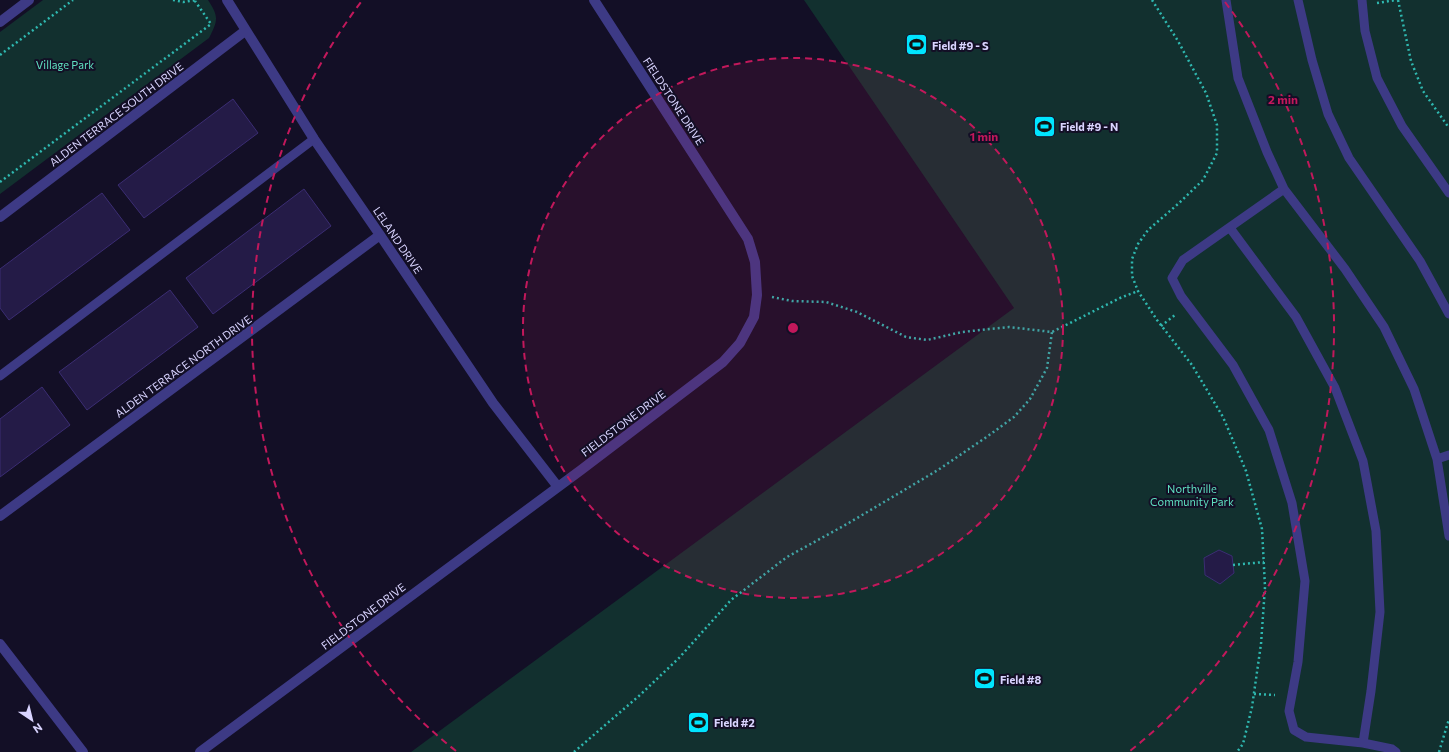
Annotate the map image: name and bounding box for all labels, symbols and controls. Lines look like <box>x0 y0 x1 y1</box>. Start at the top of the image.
sports icon: Field #9 - S <box>903 32 929 58</box>
place label: Field #9 - S <box>932 39 989 52</box>
street label: FIELDSTONE DRIVE <box>641 55 707 147</box>
park label: Village Park <box>36 58 94 71</box>
street label: ALDEN TERRACE SOUTH DRIVE <box>47 59 185 169</box>
text: 2 min <box>1268 92 1298 106</box>
sports icon: Field #9 - N <box>1032 113 1058 139</box>
place label: Field #9 - N <box>1060 120 1118 133</box>
text: 1 min <box>970 129 998 143</box>
street label: LELAND DRIVE <box>371 204 425 276</box>
street label: ALDEN TERRACE NORTH DRIVE <box>112 312 254 420</box>
centre of rings <box>786 321 800 335</box>
street label: FIELDSTONE DRIVE <box>578 387 668 459</box>
park label: Northville Community Park <box>1150 482 1234 508</box>
street label: FIELDSTONE DRIVE <box>318 580 408 652</box>
sports icon: Field #8 <box>971 666 997 692</box>
place label: Field #8 <box>1000 673 1041 686</box>
north arrow <box>12 700 52 740</box>
sports icon: Field #2 <box>686 709 712 735</box>
place label: Field #2 <box>714 716 755 729</box>
text: N <box>31 721 45 736</box>

